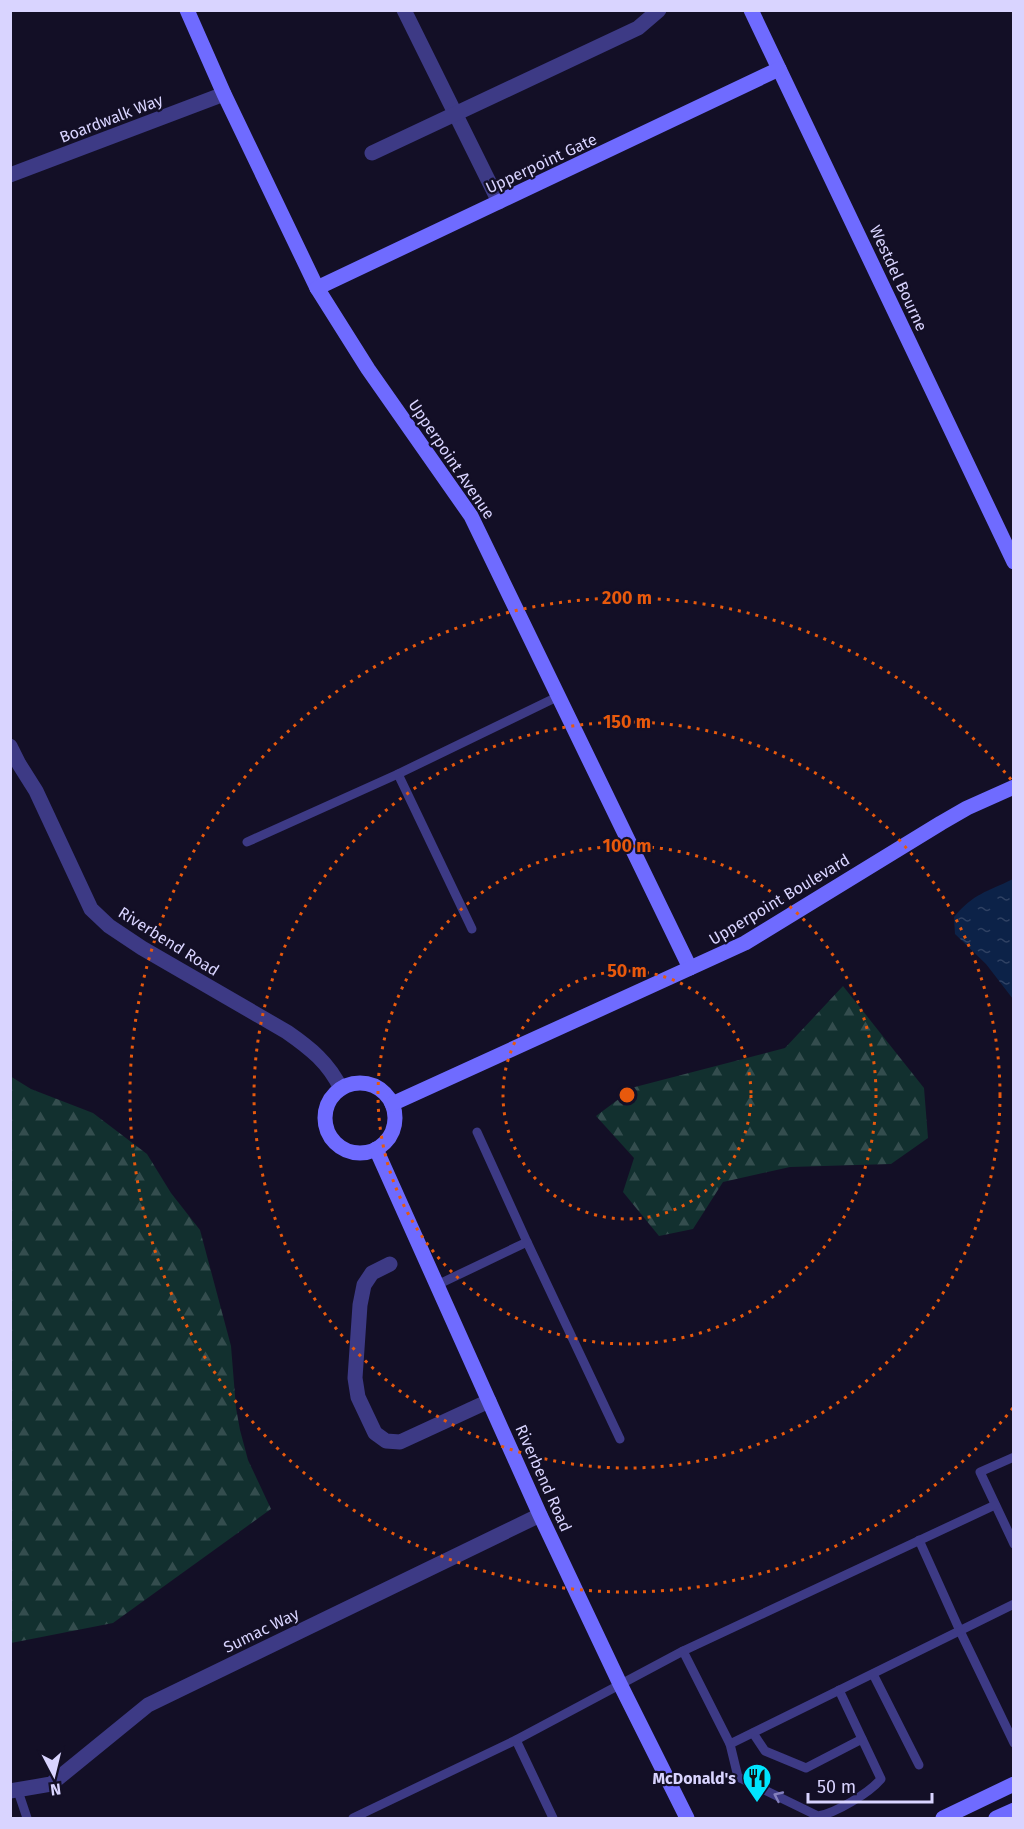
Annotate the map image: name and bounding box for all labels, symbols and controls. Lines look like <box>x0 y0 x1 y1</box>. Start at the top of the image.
street label: Boardwalk Way <box>57 90 166 147</box>
street label: Upperpoint Gate <box>483 129 600 197</box>
street label: Westdel Bourne <box>866 222 931 334</box>
street label: Upperpoint Avenue <box>404 396 499 523</box>
text: 200 m <box>602 587 652 609</box>
text: 150 m <box>603 711 651 733</box>
text: 100 m <box>603 835 651 857</box>
street label: Upperpoint Boulevard <box>706 850 853 949</box>
street label: Riverbend Road <box>115 903 223 980</box>
text: 50 m <box>607 960 647 982</box>
centre of rings <box>617 1085 637 1105</box>
street label: Riverbend Road <box>511 1422 576 1535</box>
street label: Sumac Way <box>220 1604 302 1657</box>
north arrow <box>24 1745 84 1805</box>
restaurant icon: McDonald's <box>741 1762 773 1804</box>
scale bar <box>808 1766 932 1804</box>
place label: McDonald's <box>653 1769 736 1788</box>
text: 50 m <box>817 1776 856 1798</box>
text: N <box>49 1779 62 1799</box>
one-way arrow <box>773 1792 784 1804</box>

